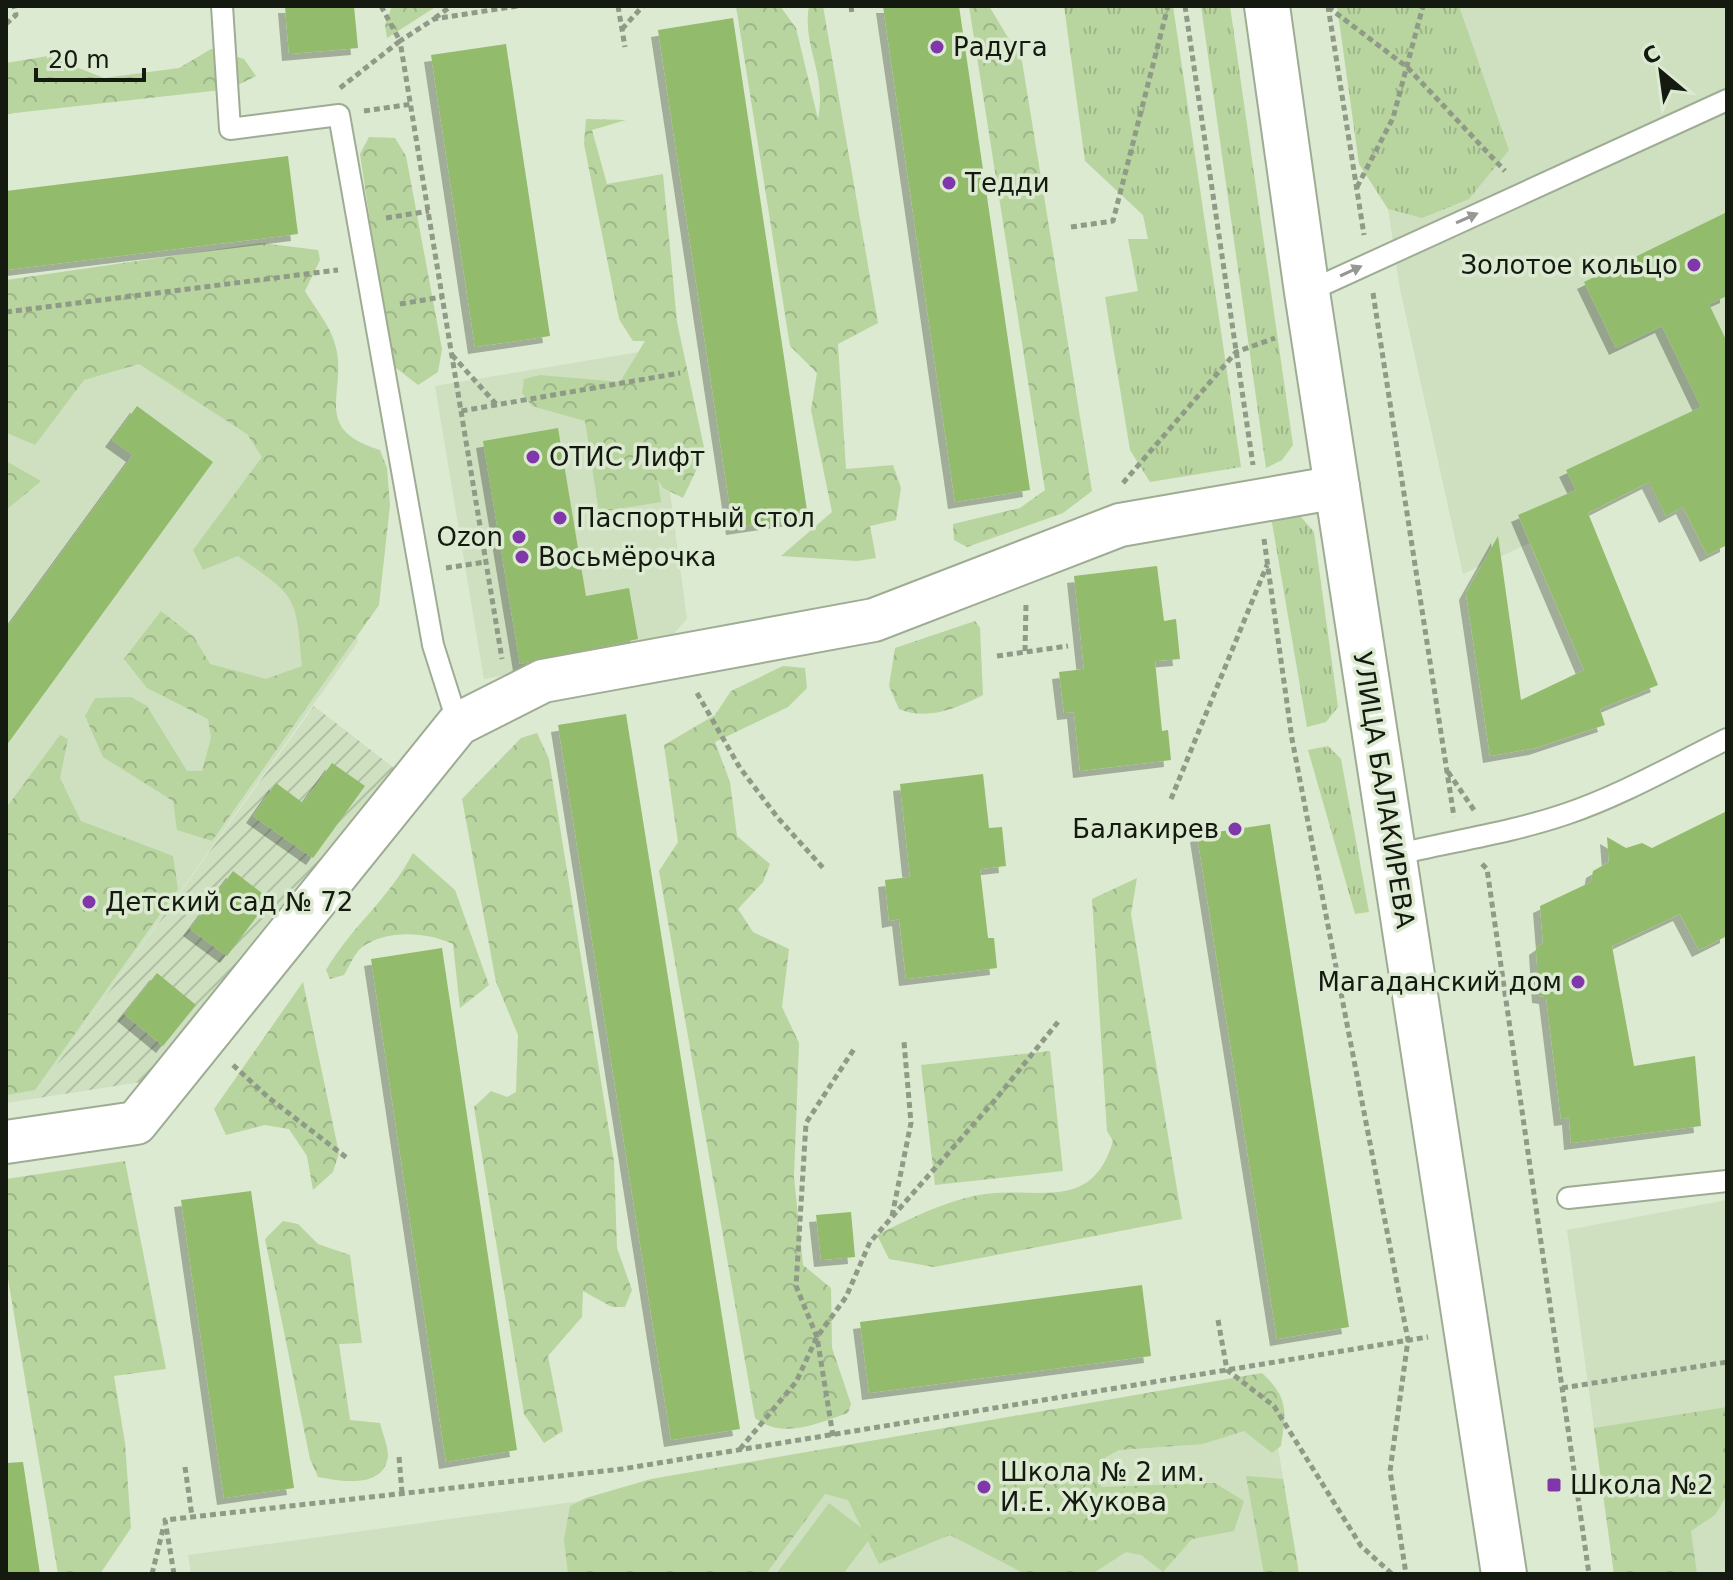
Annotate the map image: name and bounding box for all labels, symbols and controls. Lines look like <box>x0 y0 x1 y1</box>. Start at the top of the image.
scale bar <box>36 32 144 82</box>
place label: Радуга <box>953 32 1048 62</box>
north arrow <box>1621 32 1701 112</box>
marker: Радуга <box>928 38 946 56</box>
text: С <box>1638 40 1665 70</box>
text: 20 m <box>48 46 110 74</box>
place label: Тедди <box>964 168 1050 198</box>
marker: Тедди <box>940 174 958 192</box>
one-way arrow <box>1455 211 1478 225</box>
place label: Золотое кольцо <box>1460 250 1678 280</box>
marker: Золотое кольцо <box>1685 256 1703 274</box>
one-way arrow <box>1340 264 1363 278</box>
place label: ОТИС Лифт <box>549 442 705 472</box>
marker: ОТИС Лифт <box>524 448 542 466</box>
place label: Паспортный стол <box>576 503 815 533</box>
marker: Паспортный стол <box>551 509 569 527</box>
place label: Ozon <box>437 522 503 552</box>
marker: Ozon <box>510 528 528 546</box>
place label: Восьмёрочка <box>538 542 716 572</box>
marker: Восьмёрочка <box>513 548 531 566</box>
street label: УЛИЦА БАЛАКИРЕВА <box>1347 650 1421 931</box>
place label: Балакирев <box>1072 814 1219 844</box>
marker: Балакирев <box>1226 820 1244 838</box>
place label: Детский сад № 72 <box>105 887 353 917</box>
marker: Детский сад № 72 <box>80 893 98 911</box>
place label: Магаданский дом <box>1318 967 1562 997</box>
marker: Магаданский дом <box>1569 973 1587 991</box>
place label: Школа № 2 им. И.Е. Жукова <box>1000 1457 1205 1517</box>
place label: Школа №2 <box>1570 1470 1714 1500</box>
marker: Школа №2 <box>1545 1476 1563 1494</box>
marker: Школа № 2 им. И.Е. Жукова <box>975 1478 993 1496</box>

